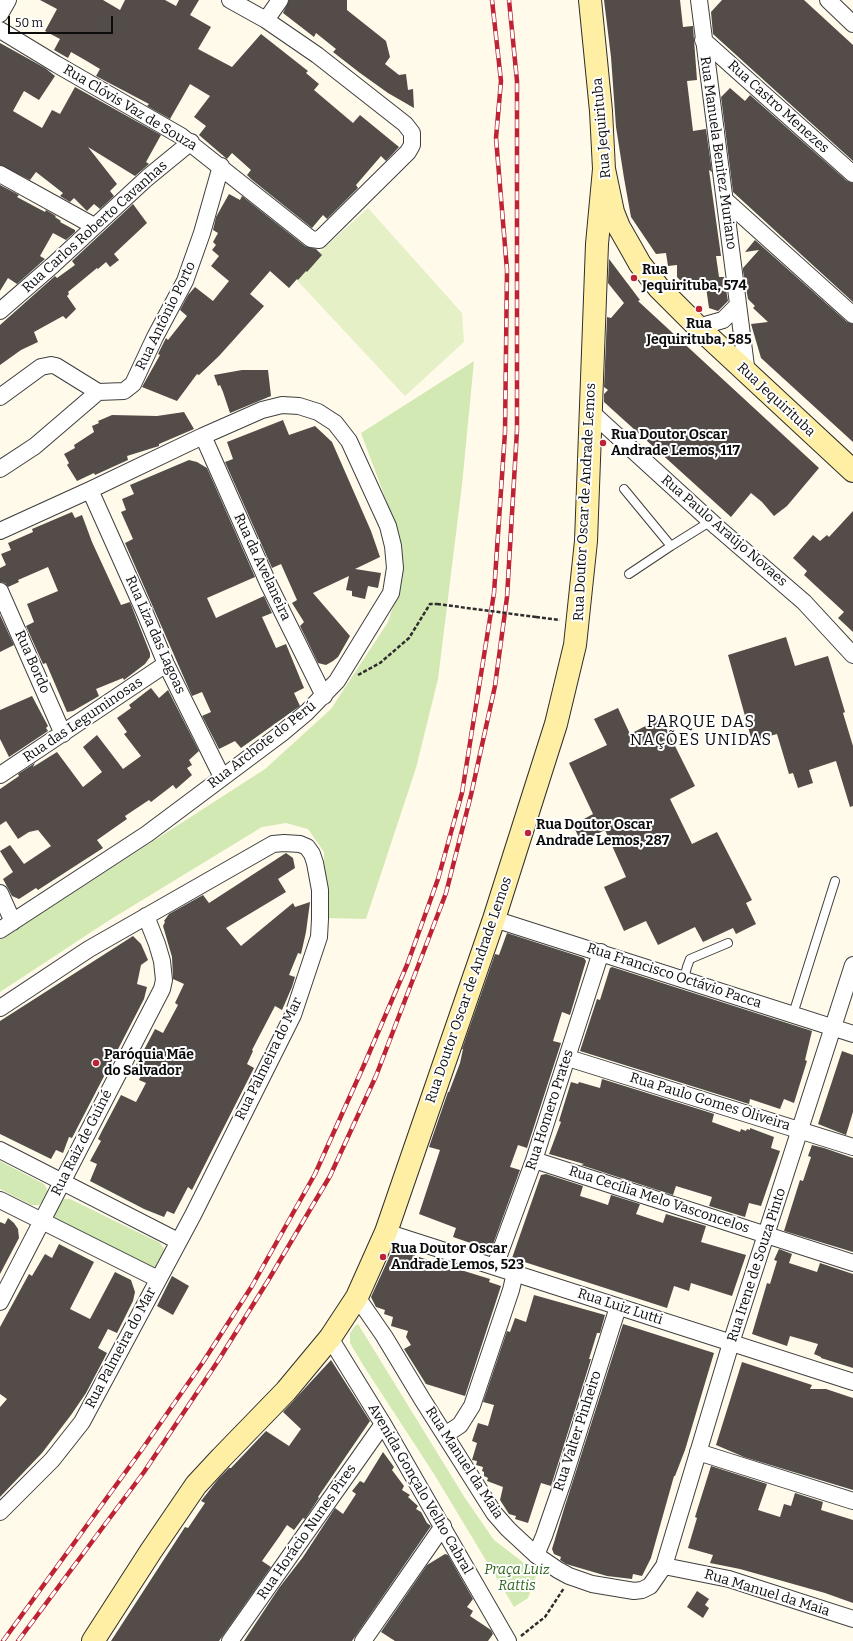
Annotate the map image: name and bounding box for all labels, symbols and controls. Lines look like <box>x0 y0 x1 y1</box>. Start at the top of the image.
scale bar <box>10 8 115 34</box>
text: 50 m <box>15 16 43 30</box>
street label: Rua Manuela Benitez Muriano <box>696 55 740 251</box>
street label: Rua Castro Menezes <box>724 57 832 157</box>
street label: Rua Clóvis Vaz de Souza <box>60 61 200 155</box>
street label: Rua Jequirituba <box>589 77 615 179</box>
street label: Rua Carlos Roberto Cavanhas <box>19 157 171 297</box>
street label: Rua Antônio Porto <box>132 259 200 373</box>
place label: Rua Jequirituba, 574 <box>642 262 747 294</box>
marker: Rua Jequirituba, 574 <box>629 273 639 283</box>
marker: Rua Jequirituba, 585 <box>694 304 704 314</box>
place label: Rua Jequirituba, 585 <box>646 316 752 348</box>
street label: Rua Jequirituba <box>733 359 819 441</box>
street label: Rua Doutor Oscar de Andrade Lemos <box>570 383 600 621</box>
place label: Rua Doutor Oscar Andrade Lemos, 117 <box>611 427 740 460</box>
marker: Rua Doutor Oscar Andrade Lemos, 117 <box>598 438 608 448</box>
street label: Rua Paulo Araújo Novaes <box>658 472 790 590</box>
street label: Rua da Avelaneira <box>230 511 294 623</box>
street label: Rua Liza das Lagoas <box>121 573 189 697</box>
street label: Rua Bordo <box>11 628 53 696</box>
street label: Rua das Leguminosas <box>20 674 146 766</box>
street label: Rua Archote do Perú <box>205 698 319 792</box>
district label: PARQUE DAS NAÇÕES UNIDAS <box>630 713 772 751</box>
place label: Rua Doutor Oscar Andrade Lemos, 287 <box>536 817 669 850</box>
marker: Rua Doutor Oscar Andrade Lemos, 287 <box>523 828 533 838</box>
street label: Rua Doutor Oscar de Andrade Lemos <box>422 875 516 1105</box>
street label: Rua Francisco Octávio Pacca <box>585 940 763 1012</box>
street label: Rua Palmeira do Mar <box>232 995 306 1123</box>
place label: Paróquia Mãe do Salvador <box>104 1047 194 1080</box>
street label: Rua Homero Prates <box>523 1048 577 1172</box>
marker: Paróquia Mãe do Salvador <box>91 1058 101 1068</box>
street label: Rua Paulo Gomes Oliveira <box>628 1070 792 1134</box>
street label: Rua Raiz de Guiné <box>48 1087 116 1199</box>
street label: Rua Cecília Melo Vasconcelos <box>566 1163 752 1237</box>
street label: Rua Irene de Souza Pinto <box>724 1186 790 1344</box>
place label: Rua Doutor Oscar Andrade Lemos, 523 <box>391 1241 524 1274</box>
marker: Rua Doutor Oscar Andrade Lemos, 523 <box>378 1252 388 1262</box>
street label: Rua Palmeira do Mar <box>82 1285 160 1411</box>
street label: Rua Luiz Lutti <box>575 1285 665 1329</box>
street label: Rua Valter Pinheiro <box>551 1369 605 1493</box>
street label: Avenida Gonçalo Velho Cabral <box>364 1401 476 1577</box>
street label: Rua Manuel da Maia <box>422 1404 506 1522</box>
street label: Rua Horácio Nunes Pires <box>254 1461 360 1603</box>
park label: Praça Luiz Rattis <box>484 1562 550 1594</box>
street label: Rua Manuel da Maia <box>702 1566 832 1620</box>

